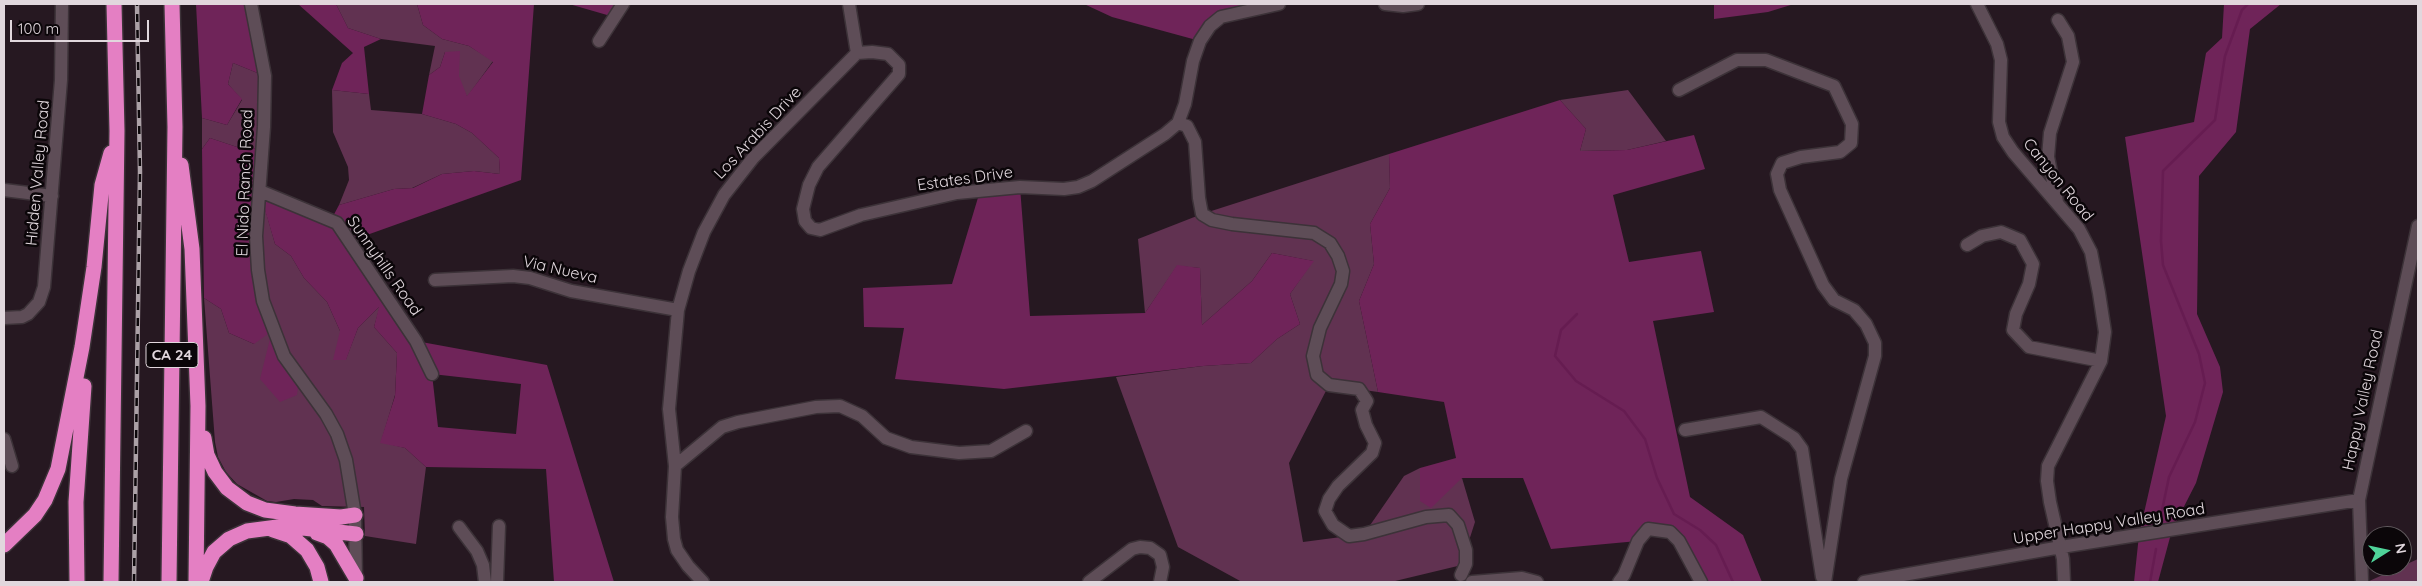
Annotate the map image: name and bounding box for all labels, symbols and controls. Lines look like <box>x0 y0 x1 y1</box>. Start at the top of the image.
scale bar <box>12 10 151 42</box>
text: 100 m <box>18 19 59 38</box>
street label: Los Arabis Drive <box>710 83 806 183</box>
street label: Hidden Valley Road <box>22 99 54 247</box>
street label: El Nido Ranch Road <box>233 109 257 257</box>
street label: Canyon Road <box>2019 135 2097 225</box>
street label: Estates Drive <box>916 163 1014 195</box>
street label: Sunnyhills Road <box>343 213 425 319</box>
street label: Via Nueva <box>521 252 599 288</box>
street label: Happy Valley Road <box>2339 328 2387 472</box>
road number: CA 24 <box>146 342 198 368</box>
street label: Upper Happy Valley Road <box>2012 499 2206 549</box>
north arrow <box>2362 526 2412 576</box>
text: N <box>2391 542 2411 555</box>

